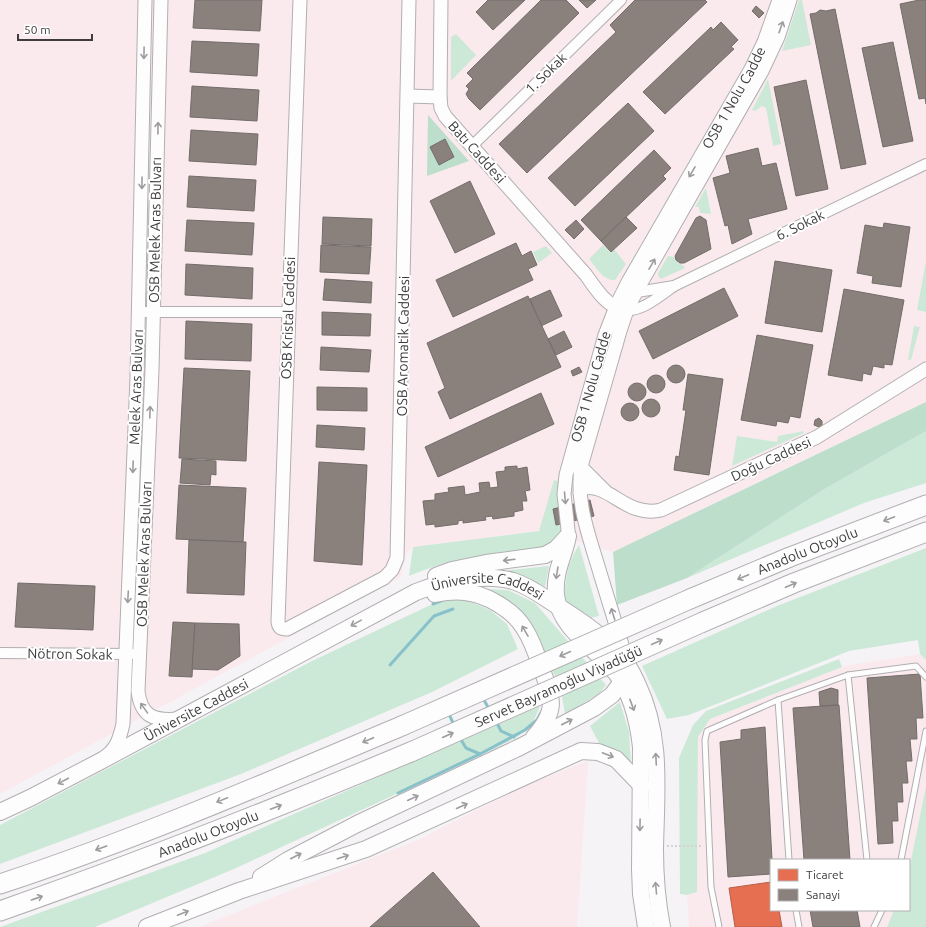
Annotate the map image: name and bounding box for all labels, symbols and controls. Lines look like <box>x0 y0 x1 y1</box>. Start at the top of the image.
scale bar <box>18 16 92 42</box>
one-way arrow <box>778 21 785 34</box>
text: 50 m <box>24 23 51 36</box>
street label: OSB 1 Nolu Cadde <box>699 44 769 152</box>
one-way arrow <box>140 46 148 59</box>
street label: 1. Sokak <box>522 49 570 97</box>
street label: Batı Caddesi <box>445 118 509 186</box>
one-way arrow <box>154 122 162 135</box>
street label: OSB Melek Aras Bulvarı <box>146 157 164 303</box>
one-way arrow <box>688 166 696 178</box>
one-way arrow <box>138 176 146 189</box>
street label: 6. Sokak <box>773 207 827 243</box>
street label: OSB Kristal Caddesi <box>278 256 298 380</box>
one-way arrow <box>648 258 656 270</box>
street label: OSB Aromatik Caddesi <box>394 276 412 416</box>
street label: Melek Aras Bulvarı <box>126 329 146 445</box>
street label: OSB 1 Nolu Cadde <box>568 329 614 444</box>
one-way arrow <box>146 406 154 419</box>
street label: Doğu Caddesi <box>728 433 814 485</box>
one-way arrow <box>130 460 137 473</box>
street label: OSB Melek Aras Bulvarı <box>133 481 155 627</box>
one-way arrow <box>561 491 569 504</box>
one-way arrow <box>884 515 896 523</box>
street label: Anadolu Otoyolu <box>755 524 860 578</box>
one-way arrow <box>503 556 516 564</box>
one-way arrow <box>553 566 561 579</box>
street label: Üniversite Caddesi <box>429 570 547 603</box>
one-way arrow <box>737 573 749 581</box>
one-way arrow <box>784 580 796 588</box>
one-way arrow <box>124 590 132 603</box>
one-way arrow <box>609 608 616 621</box>
one-way arrow <box>350 620 362 627</box>
one-way arrow <box>520 625 528 637</box>
one-way arrow <box>650 638 662 645</box>
street label: Servet Bayramoğlu Viyadüğü <box>472 642 644 731</box>
street label: Nötron Sokak <box>27 645 113 663</box>
one-way arrow <box>559 651 571 658</box>
street label: Üniversite Caddesi <box>141 675 251 744</box>
one-way arrow <box>628 698 636 710</box>
one-way arrow <box>140 703 148 714</box>
one-way arrow <box>561 718 573 725</box>
one-way arrow <box>442 731 454 738</box>
one-way arrow <box>362 737 374 744</box>
one-way arrow <box>601 752 613 760</box>
one-way arrow <box>653 753 660 766</box>
one-way arrow <box>57 778 69 786</box>
one-way arrow <box>407 794 419 801</box>
one-way arrow <box>216 797 228 805</box>
one-way arrow <box>456 801 468 809</box>
one-way arrow <box>270 803 282 811</box>
street label: Anadolu Otoyolu <box>156 807 261 861</box>
one-way arrow <box>636 818 644 831</box>
one-way arrow <box>94 845 107 852</box>
one-way arrow <box>290 852 302 859</box>
one-way arrow <box>336 852 348 860</box>
legend <box>770 859 910 911</box>
text: Ticaret <box>806 868 844 881</box>
one-way arrow <box>653 882 660 895</box>
text: Sanayi <box>806 888 840 901</box>
one-way arrow <box>30 893 42 901</box>
one-way arrow <box>176 908 188 916</box>

